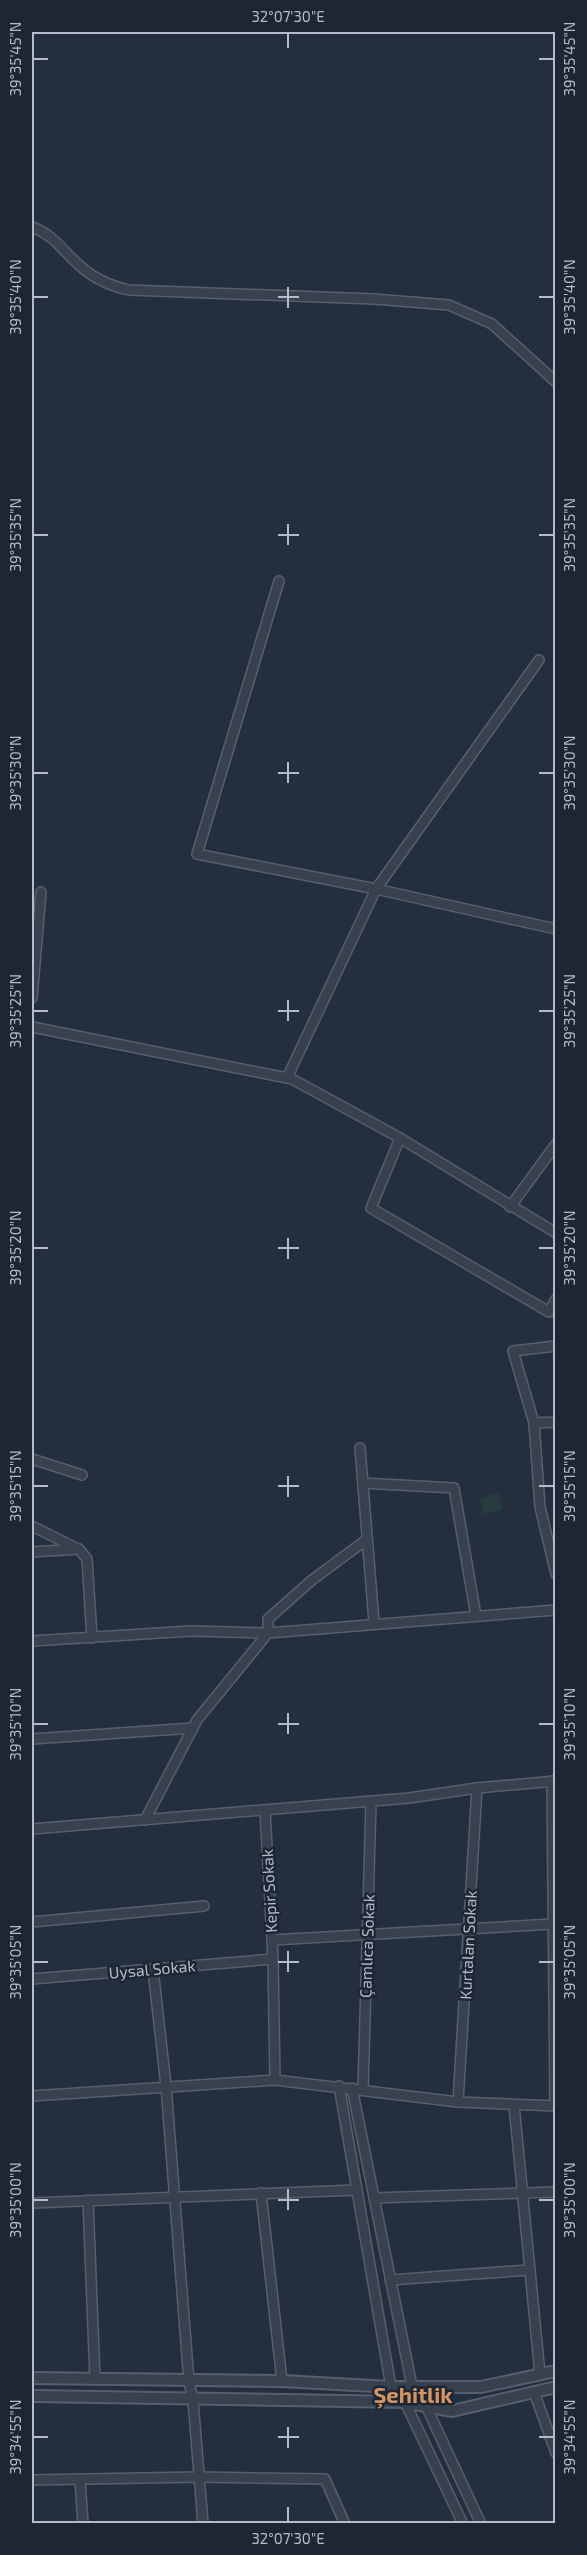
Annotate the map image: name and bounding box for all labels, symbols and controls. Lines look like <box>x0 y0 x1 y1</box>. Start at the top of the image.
text: 32°07'30"E <box>251 7 325 25</box>
text: 39°35'45"N <box>6 22 24 96</box>
text: 39°35'45"N <box>560 22 578 96</box>
text: 39°35'40"N <box>6 259 24 335</box>
text: 39°35'40"N <box>560 259 578 335</box>
text: 39°35'35"N <box>6 498 24 572</box>
text: 39°35'35"N <box>560 498 578 572</box>
text: 39°35'30"N <box>6 735 24 811</box>
text: 39°35'30"N <box>560 735 578 811</box>
text: 39°35'25"N <box>6 974 24 1048</box>
text: 39°35'25"N <box>560 974 578 1048</box>
text: 39°35'20"N <box>6 1210 24 1286</box>
text: 39°35'20"N <box>560 1210 578 1286</box>
text: 39°35'15"N <box>6 1450 24 1522</box>
text: 39°35'15"N <box>560 1450 578 1522</box>
text: 39°35'10"N <box>6 1688 24 1760</box>
text: 39°35'10"N <box>560 1688 578 1760</box>
street label: Kepir Sokak <box>257 1849 280 1933</box>
street label: Kurtalan Sokak <box>455 1890 480 2000</box>
street label: Çamlıca Sokak <box>355 1894 379 1998</box>
text: 39°35'05"N <box>6 1925 24 1999</box>
text: 39°35'05"N <box>560 1925 578 1999</box>
street label: Uysal Sokak <box>108 1955 196 1982</box>
text: 39°35'00"N <box>6 2162 24 2238</box>
text: 39°35'00"N <box>560 2162 578 2238</box>
district label: Şehitlik <box>373 2381 453 2409</box>
text: 39°34'55"N <box>6 2400 24 2474</box>
text: 39°34'55"N <box>560 2400 578 2474</box>
text: 32°07'30"E <box>251 2529 325 2547</box>

